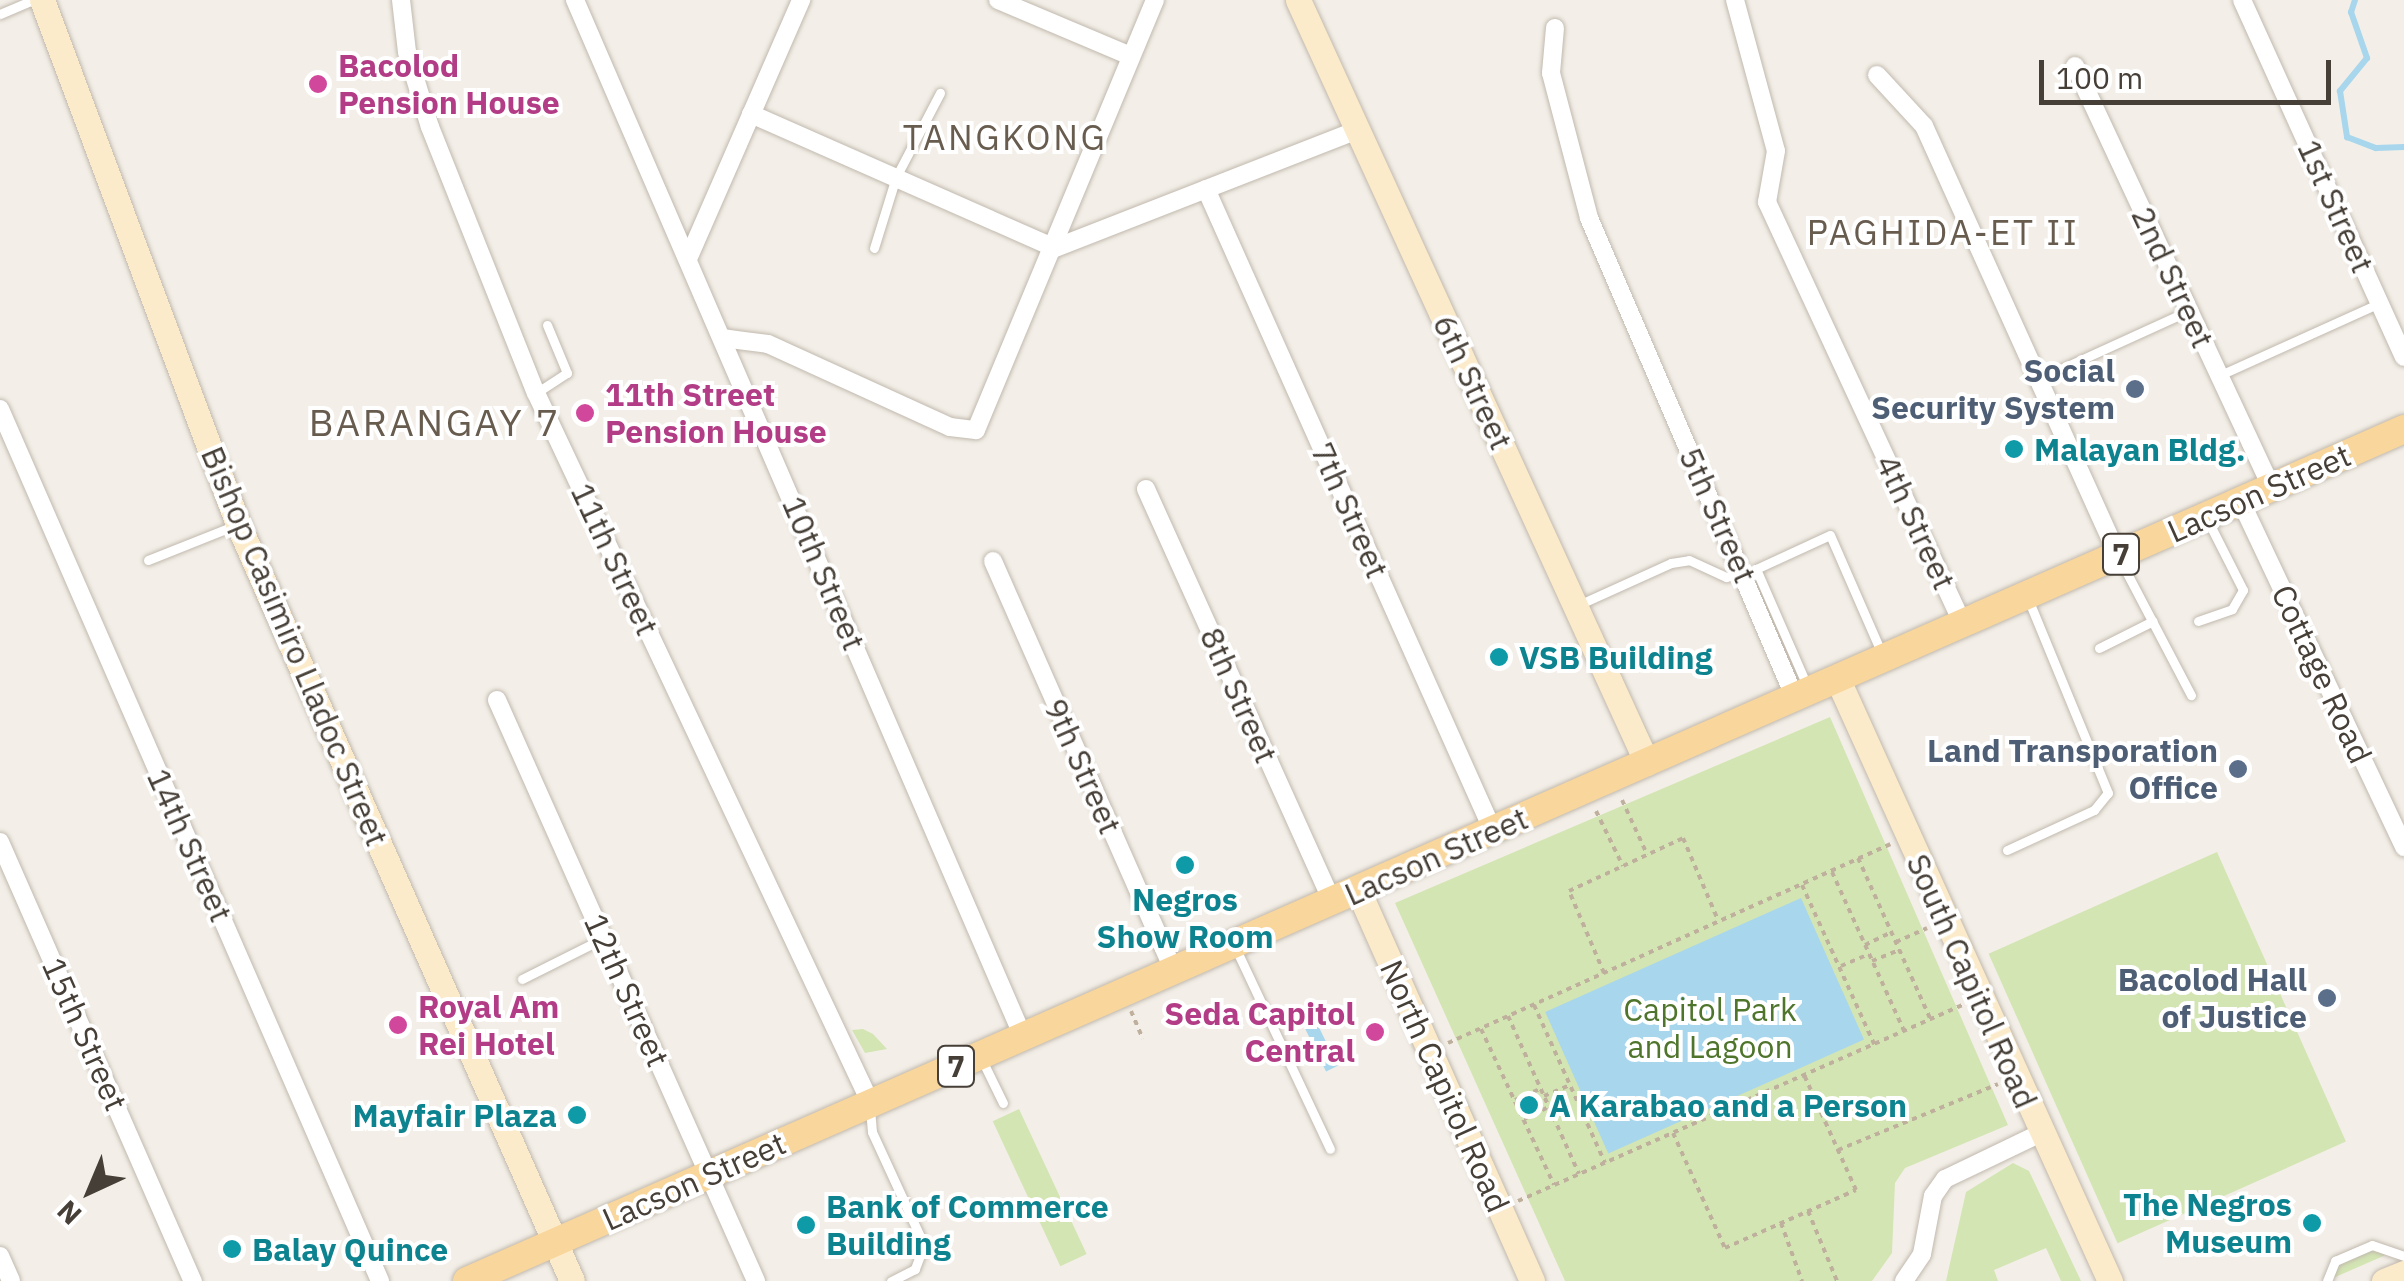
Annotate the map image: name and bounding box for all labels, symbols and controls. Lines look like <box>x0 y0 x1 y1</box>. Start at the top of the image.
scale bar <box>2044 40 2336 102</box>
place label: Bacolod Pension House <box>338 47 560 122</box>
text: 100 m <box>2056 58 2143 97</box>
marker: Bacolod Pension House <box>307 73 329 95</box>
district label: TANGKONG <box>903 116 1107 158</box>
street label: 1st Street <box>2290 134 2382 278</box>
street label: 2nd Street <box>2124 200 2222 354</box>
district label: PAGHIDA-ET II <box>1807 211 2079 253</box>
street label: 6th Street <box>1425 309 1521 455</box>
place label: Social Security System <box>1871 352 2115 427</box>
place label: 11th Street Pension House <box>605 376 827 451</box>
marker: Social Security System <box>2124 378 2146 400</box>
district label: BARANGAY 7 <box>309 399 561 445</box>
marker: 11th Street Pension House <box>574 402 596 424</box>
place label: Malayan Bldg. <box>2034 430 2246 468</box>
street label: 7th Street <box>1303 436 1397 584</box>
street label: Lacson Street <box>2162 436 2356 550</box>
marker: Malayan Bldg. <box>2003 438 2025 460</box>
street label: Bishop Casimiro Lladoc Street <box>193 441 397 851</box>
street label: 5th Street <box>1671 441 1765 589</box>
street label: 4th Street <box>1868 449 1964 595</box>
street label: 11th Street <box>563 477 667 641</box>
street label: 10th Street <box>774 490 874 656</box>
road number: 7 <box>2101 529 2141 579</box>
street label: Cottage Road <box>2264 579 2380 769</box>
street label: 8th Street <box>1192 621 1286 769</box>
place label: VSB Building <box>1519 638 1712 676</box>
marker: VSB Building <box>1488 646 1510 668</box>
street label: 9th Street <box>1036 692 1130 840</box>
place label: Land Transporation Office <box>1927 732 2218 807</box>
marker: Land Transporation Office <box>2227 758 2249 780</box>
street label: 14th Street <box>139 763 241 927</box>
street label: Lacson Street <box>1339 799 1533 913</box>
street label: South Capitol Road <box>1899 848 2045 1114</box>
marker: Negros Show Room <box>1174 854 1196 876</box>
place label: Negros Show Room <box>1096 881 1274 956</box>
street label: 12th Street <box>576 908 678 1072</box>
street label: 15th Street <box>34 952 136 1116</box>
street label: North Capitol Road <box>1372 954 1518 1218</box>
place label: Bacolod Hall of Justice <box>2118 961 2307 1036</box>
marker: Bacolod Hall of Justice <box>2316 987 2338 1009</box>
place label: Royal Am Rei Hotel <box>418 988 559 1063</box>
park label: Capitol Park and Lagoon <box>1623 991 1797 1066</box>
place label: Seda Capitol Central <box>1164 995 1355 1070</box>
marker: Royal Am Rei Hotel <box>387 1014 409 1036</box>
marker: Seda Capitol Central <box>1364 1021 1386 1043</box>
road number: 7 <box>936 1041 976 1091</box>
place label: A Karabao and a Person <box>1549 1086 1907 1124</box>
marker: A Karabao and a Person <box>1518 1094 1540 1116</box>
place label: Mayfair Plaza <box>352 1096 557 1134</box>
marker: Mayfair Plaza <box>566 1104 588 1126</box>
street label: Lacson Street <box>597 1124 791 1238</box>
north arrow <box>40 1141 140 1241</box>
place label: The Negros Museum <box>2123 1186 2292 1261</box>
place label: Bank of Commerce Building <box>826 1188 1109 1263</box>
text: N <box>49 1193 89 1233</box>
marker: The Negros Museum <box>2301 1212 2323 1234</box>
marker: Bank of Commerce Building <box>795 1214 817 1236</box>
place label: Balay Quince <box>252 1230 448 1268</box>
marker: Balay Quince <box>221 1238 243 1260</box>

